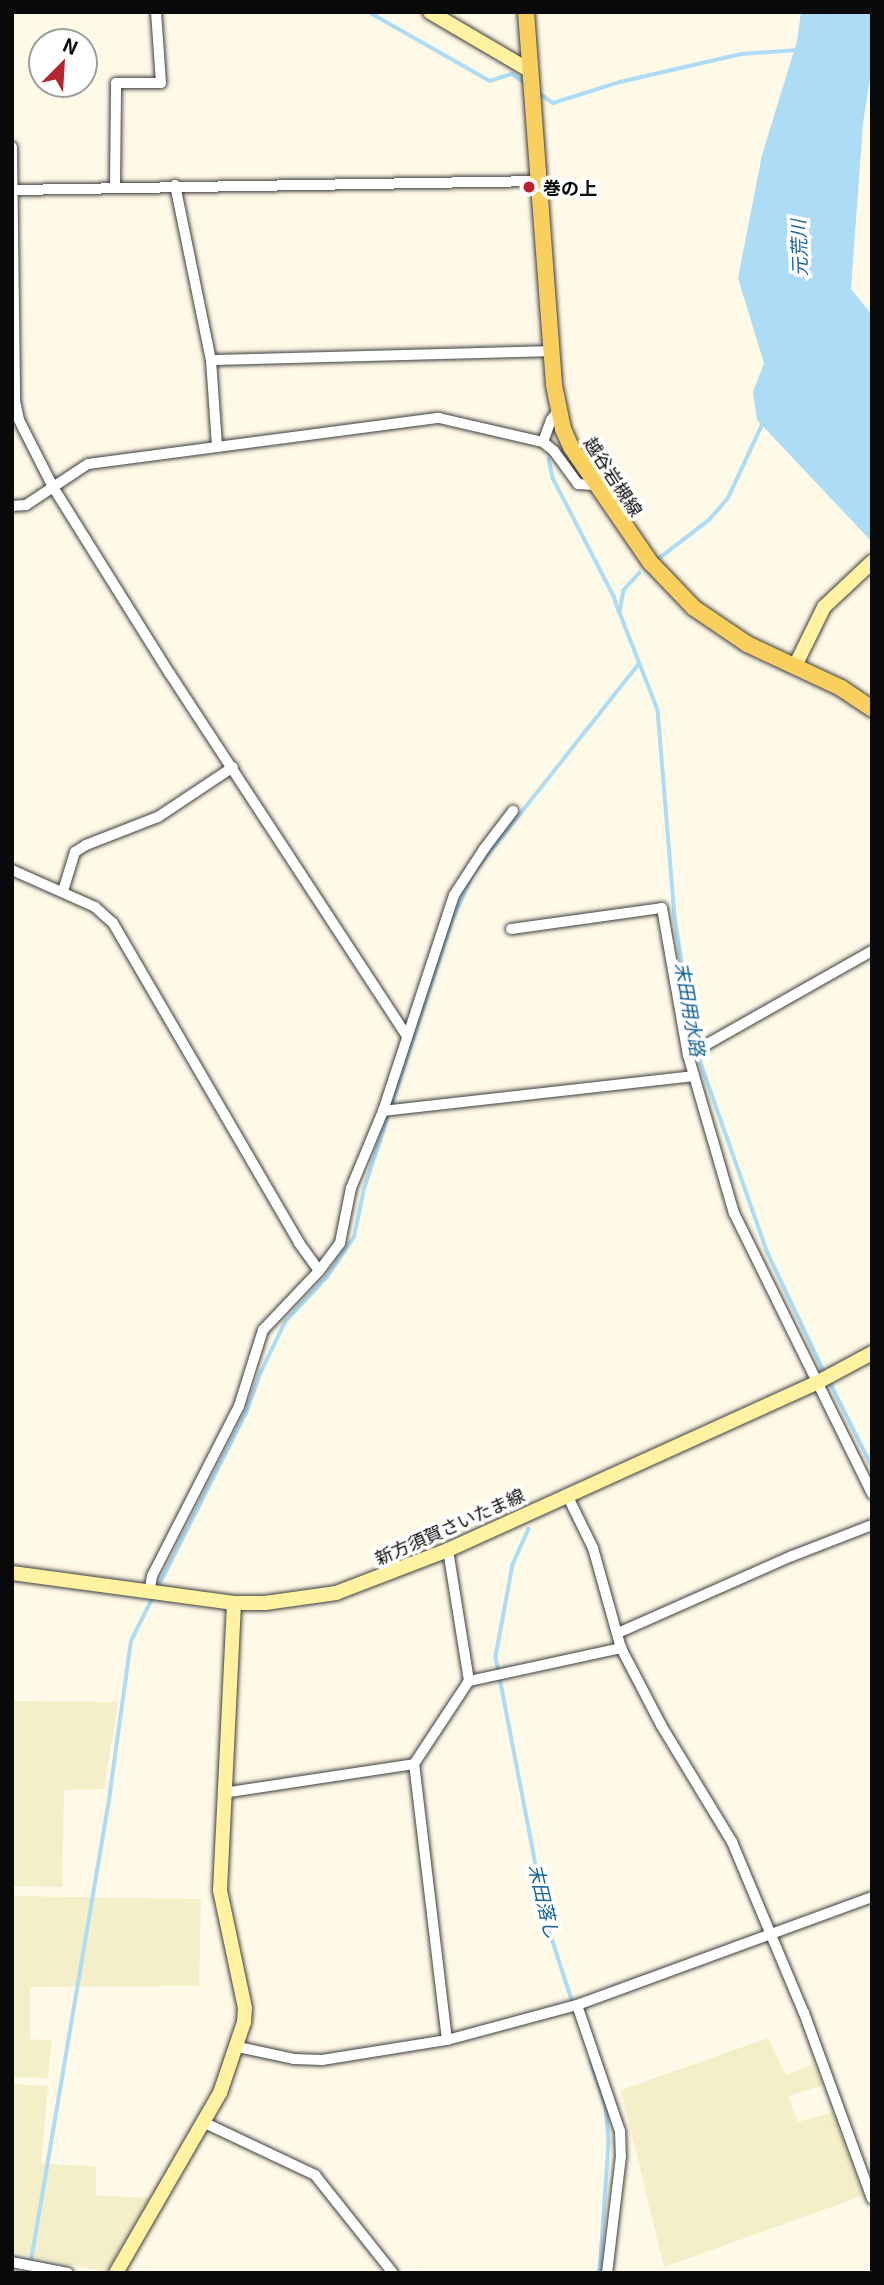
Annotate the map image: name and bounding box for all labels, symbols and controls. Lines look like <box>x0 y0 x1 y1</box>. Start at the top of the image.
north arrow <box>28 28 98 98</box>
text: N <box>59 30 83 60</box>
place label: 巻の上 <box>543 176 597 198</box>
marker: 巻の上 <box>521 179 537 195</box>
water label: 元荒川 <box>786 219 810 277</box>
street label: 越谷岩槻線 <box>580 432 648 520</box>
water label: 末田用水路 <box>672 960 710 1058</box>
street label: 新方須賀さいたま線 <box>371 1483 527 1569</box>
water label: 末田落し <box>525 1861 565 1941</box>

